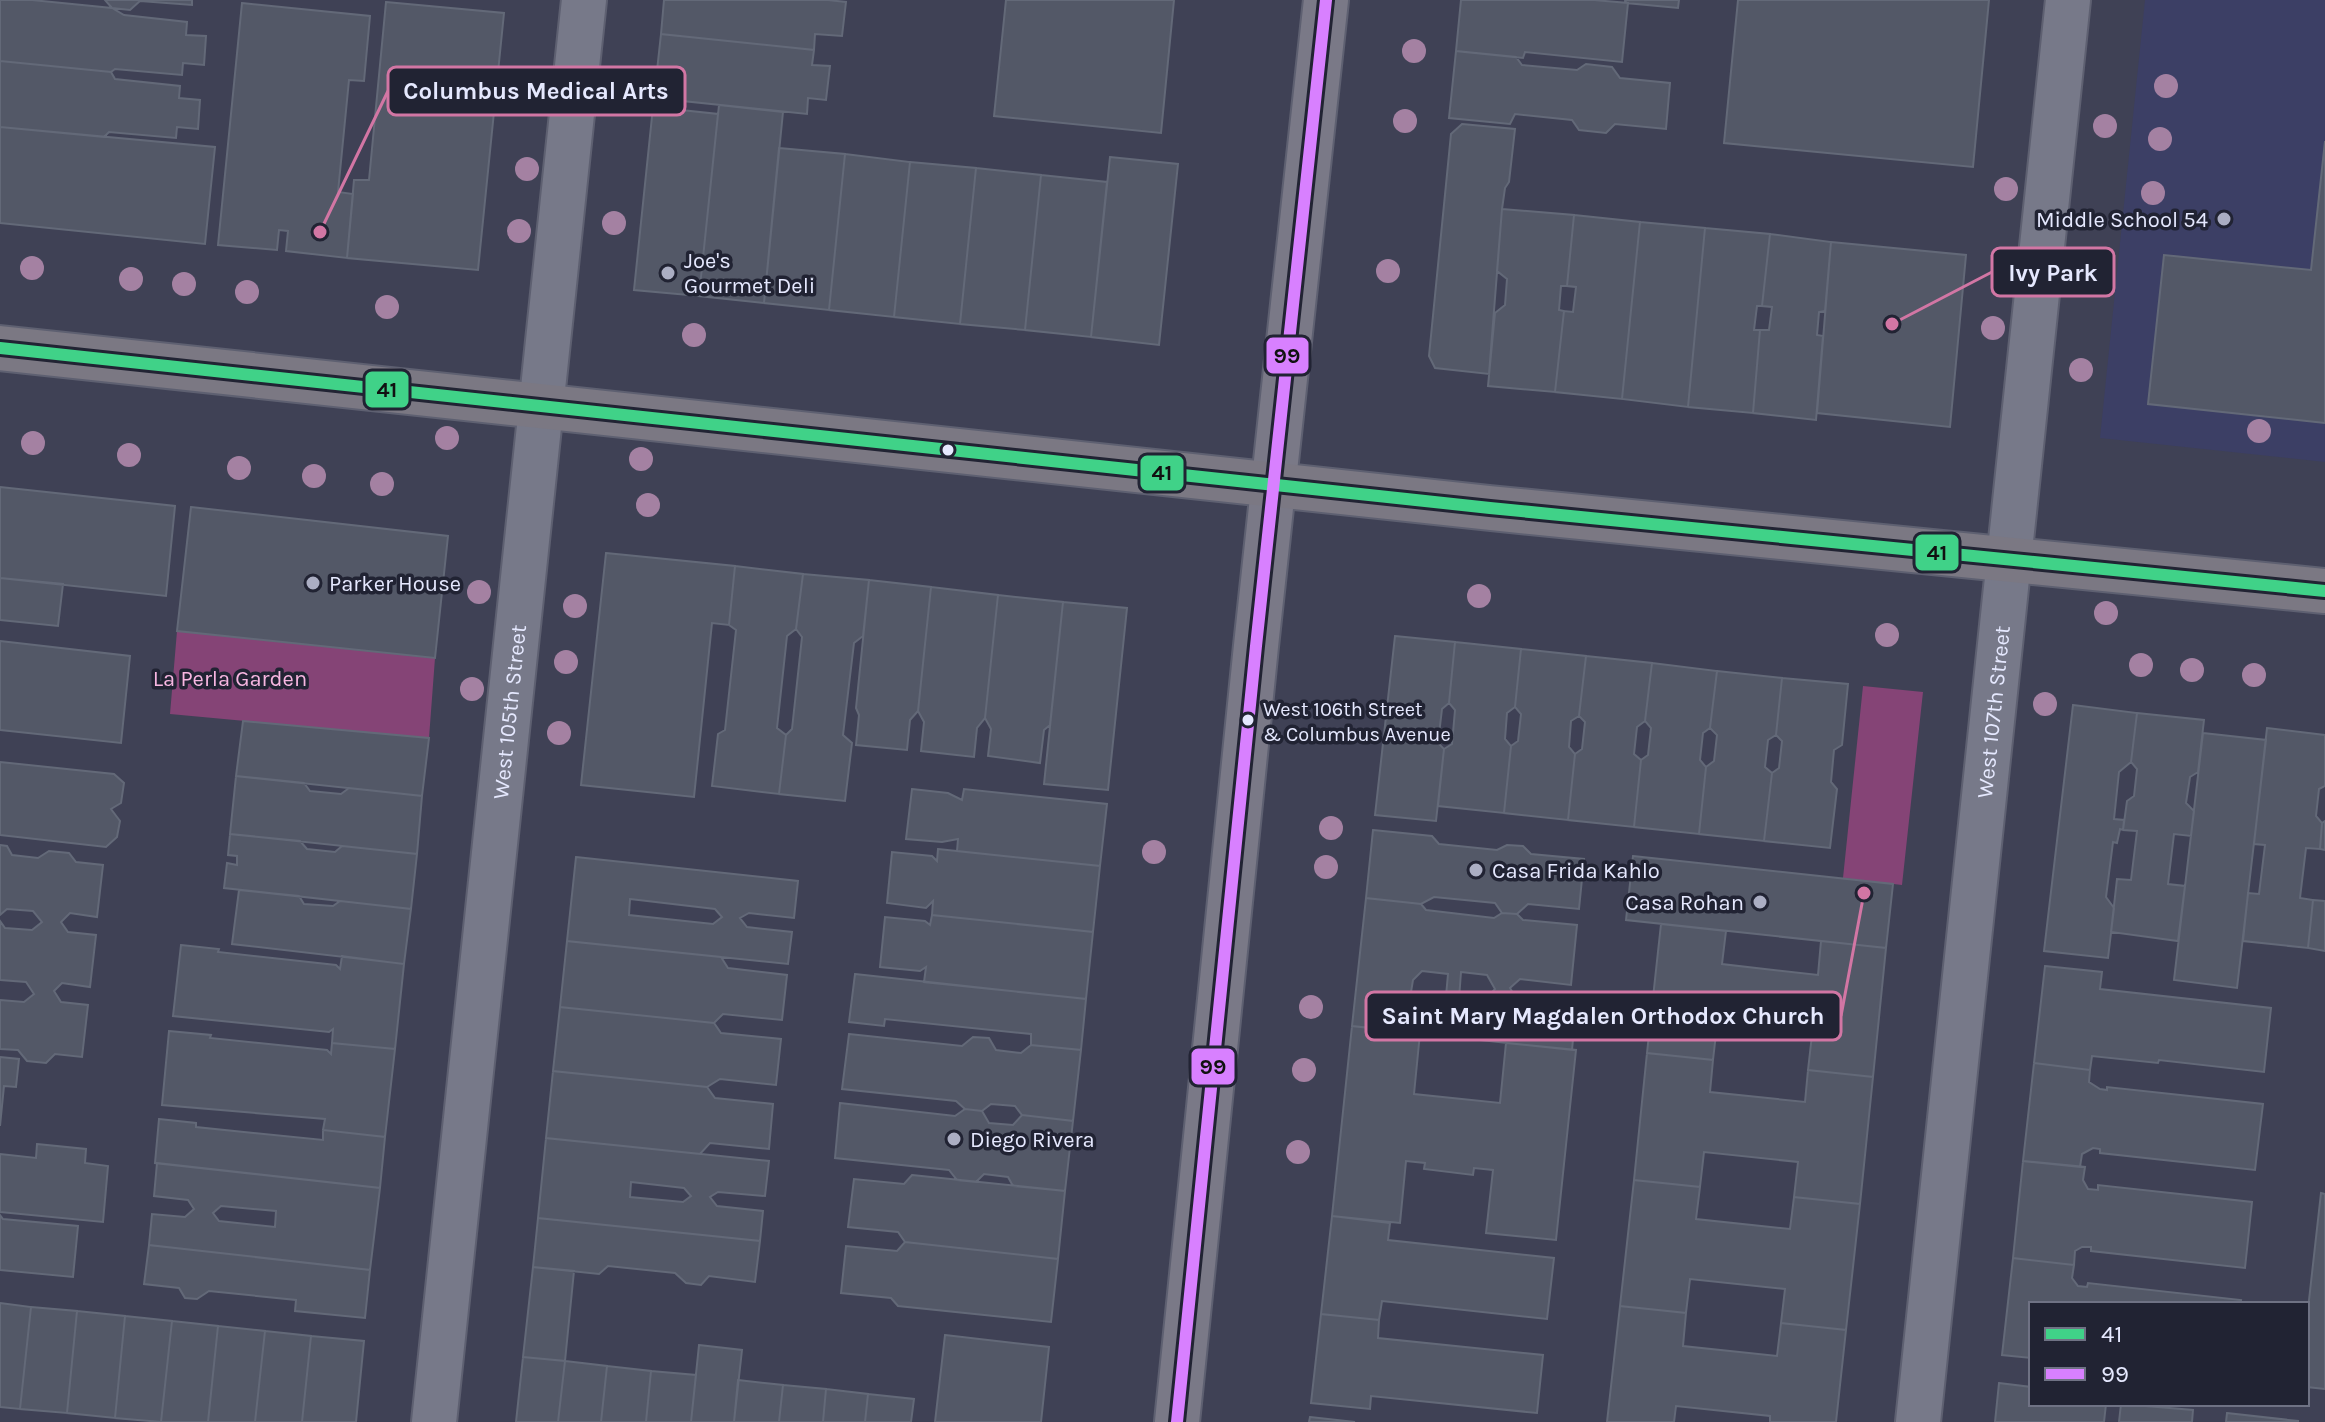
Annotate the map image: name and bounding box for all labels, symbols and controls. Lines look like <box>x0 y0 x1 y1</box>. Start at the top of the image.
callout: Columbus Medical Arts <box>388 67 685 115</box>
text: Columbus Medical Arts <box>403 77 669 105</box>
place label: Middle School 54 <box>2036 207 2208 233</box>
marker: Middle School 54 <box>2215 210 2233 228</box>
place label: Joe's Gourmet Deli <box>684 248 815 299</box>
callout: Ivy Park <box>1992 248 2114 296</box>
text: Ivy Park <box>2008 259 2098 287</box>
marker: Joe's Gourmet Deli <box>659 264 677 282</box>
line badge: 99 <box>1265 336 1310 375</box>
text: 99 <box>1274 343 1300 369</box>
line badge: 41 <box>364 370 410 409</box>
text: 41 <box>377 377 397 403</box>
unlabelled marker <box>940 442 956 458</box>
line badge: 41 <box>1139 454 1185 492</box>
text: 41 <box>1152 460 1172 486</box>
line badge: 41 <box>1914 533 1960 572</box>
text: 41 <box>1927 540 1947 566</box>
place label: Parker House <box>329 571 461 597</box>
marker: Parker House <box>304 574 322 592</box>
street label: West 105th Street <box>488 623 532 801</box>
street label: West 107th Street <box>1972 625 2016 800</box>
park label: La Perla Garden <box>153 666 307 692</box>
place label: West 106th Street & Columbus Avenue <box>1263 698 1451 746</box>
marker: West 106th Street & Columbus Avenue <box>1240 712 1256 728</box>
place label: Casa Frida Kahlo <box>1492 858 1660 884</box>
marker: Casa Frida Kahlo <box>1467 861 1485 879</box>
place label: Casa Rohan <box>1625 890 1744 916</box>
marker: Casa Rohan <box>1751 893 1769 911</box>
callout: Saint Mary Magdalen Orthodox Church <box>1366 992 1841 1040</box>
text: Saint Mary Magdalen Orthodox Church <box>1382 1002 1824 1030</box>
line badge: 99 <box>1190 1047 1236 1086</box>
text: 99 <box>1200 1054 1226 1080</box>
place label: Diego Rivera <box>970 1127 1095 1153</box>
marker: Diego Rivera <box>945 1130 963 1148</box>
legend <box>2029 1302 2309 1406</box>
text: 41 <box>2101 1320 2122 1348</box>
text: 99 <box>2101 1360 2129 1388</box>

